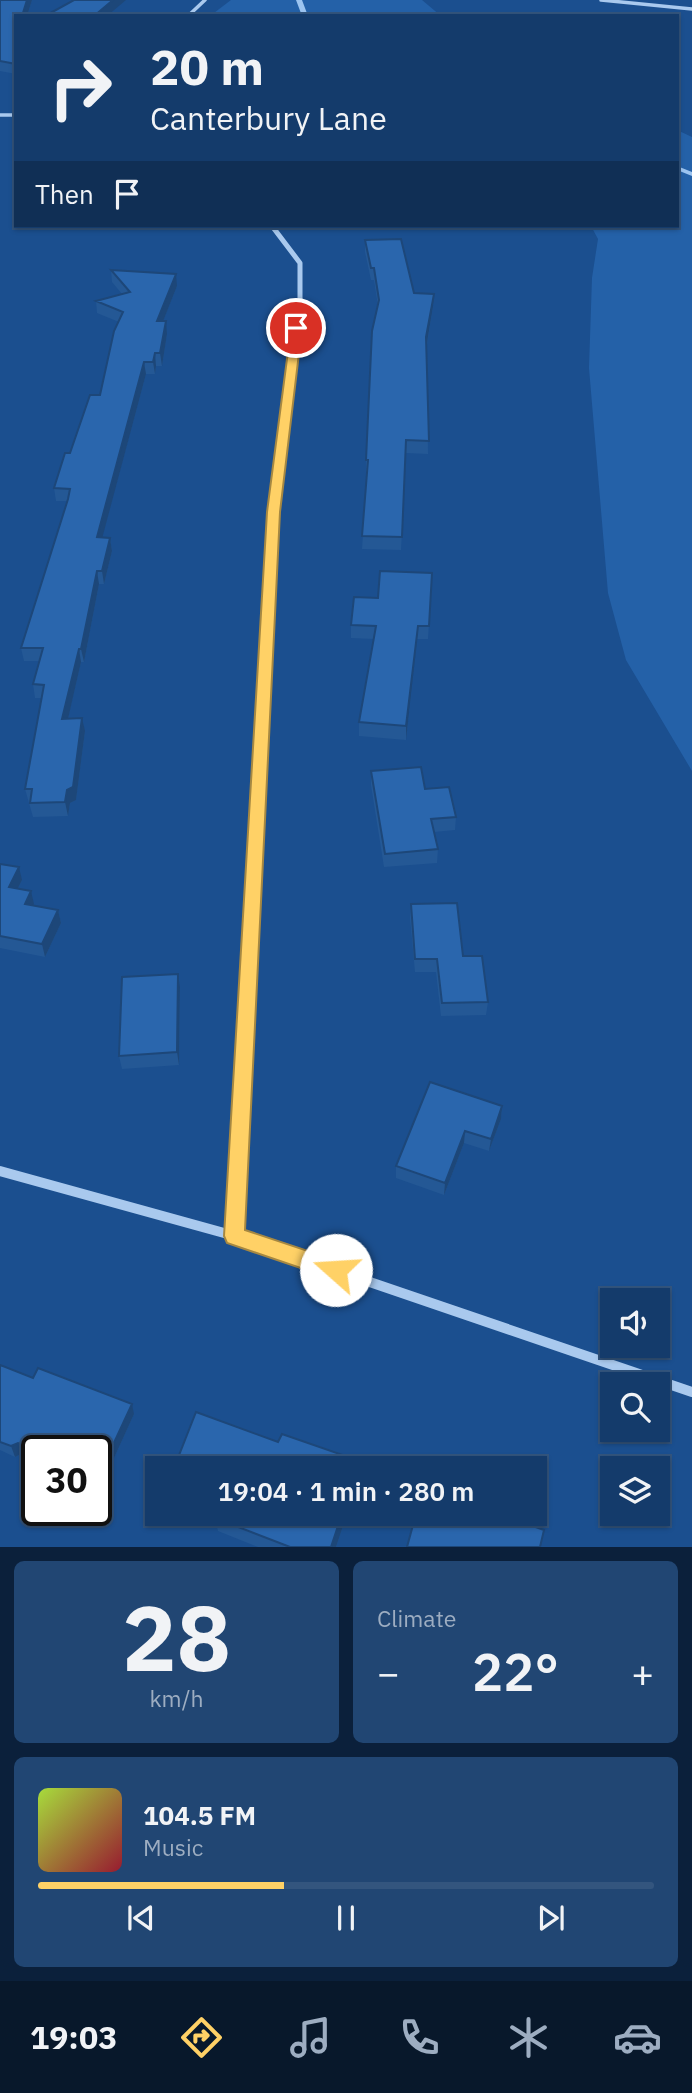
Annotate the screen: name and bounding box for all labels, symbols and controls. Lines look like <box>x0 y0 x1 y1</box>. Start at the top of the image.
text: 20 m <box>150 35 264 98</box>
icon: right <box>35 42 126 133</box>
text: Canterbury Lane <box>150 97 387 139</box>
icon: arrive <box>108 175 146 213</box>
text: Then <box>35 177 94 211</box>
pin <box>266 298 326 358</box>
icon: arrive <box>277 309 315 347</box>
position arrow <box>299 1233 373 1307</box>
map controls <box>600 1288 670 1526</box>
button: sound <box>600 1288 670 1358</box>
button: search <box>600 1372 670 1442</box>
speed limit sign: 30 <box>21 1435 112 1526</box>
button: layers <box>600 1456 670 1526</box>
text: 19:04 · 1 min · 280 m <box>218 1474 474 1508</box>
text: 28 <box>122 1578 231 1696</box>
text: Climate <box>377 1603 456 1633</box>
text: 22° <box>472 1638 559 1705</box>
text: − <box>377 1648 400 1697</box>
text: + <box>631 1648 654 1697</box>
text: km/h <box>149 1683 204 1713</box>
text: 104.5 FM <box>143 1798 256 1832</box>
text: Music <box>143 1832 203 1862</box>
icon: previous <box>122 1899 160 1937</box>
icon: pause <box>327 1899 365 1937</box>
icon: next <box>532 1899 570 1937</box>
icon: directions <box>177 2013 226 2062</box>
icon: music <box>286 2013 335 2062</box>
icon: phone <box>395 2013 444 2062</box>
icon: climate <box>504 2013 553 2062</box>
icon: car <box>613 2013 662 2062</box>
text: 19:03 <box>30 2016 117 2058</box>

